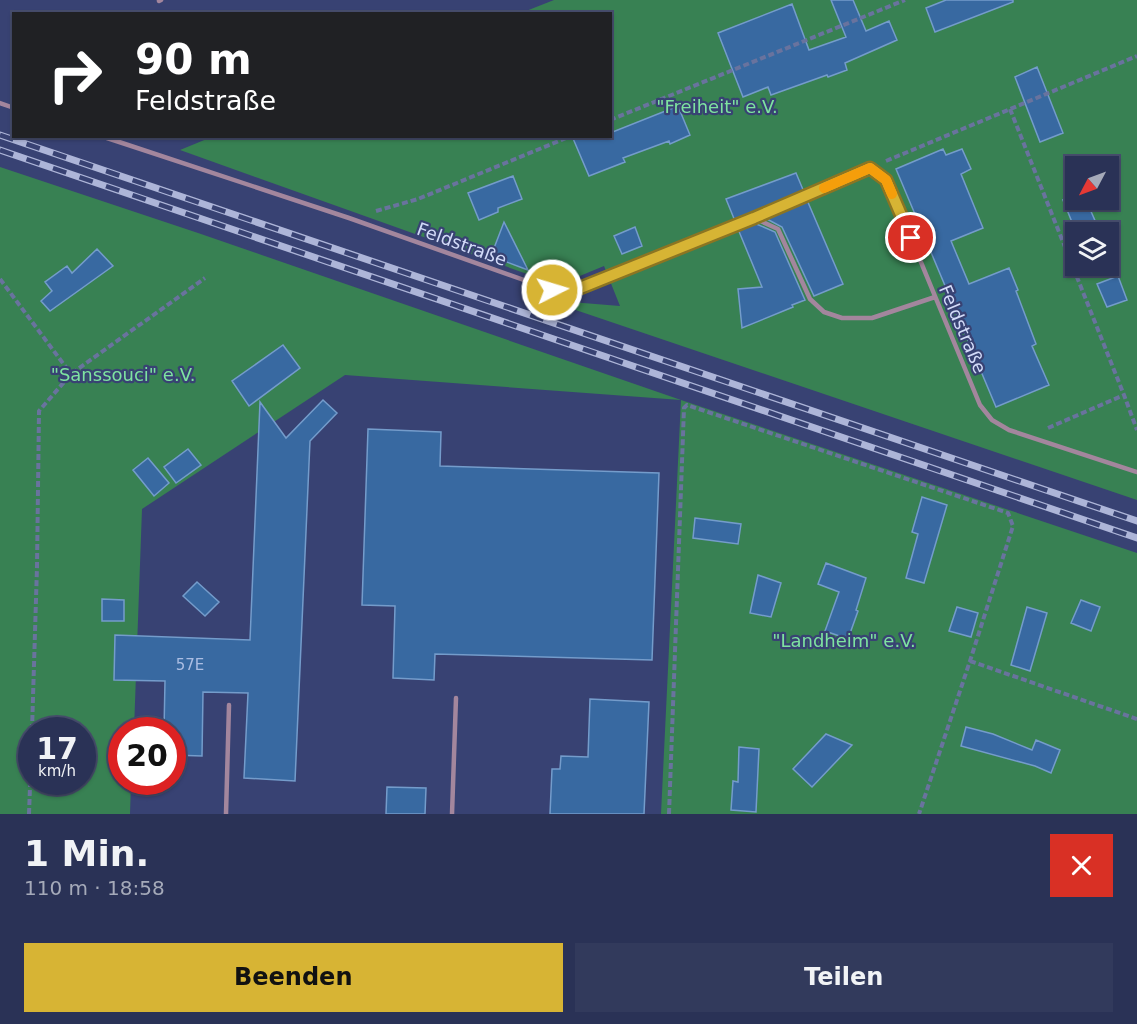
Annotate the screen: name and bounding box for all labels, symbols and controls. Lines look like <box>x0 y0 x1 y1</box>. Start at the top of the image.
text: 90 m <box>135 35 252 84</box>
icon: right <box>36 36 114 114</box>
text: Feldstraße <box>135 85 276 116</box>
park label: "Freiheit" e.V. <box>656 96 778 117</box>
north arrow <box>1065 156 1119 210</box>
map controls <box>1065 156 1119 276</box>
pin <box>885 212 936 263</box>
street label: Feldstraße <box>414 218 510 270</box>
icon: arrive <box>894 221 927 254</box>
button: layers <box>1065 222 1119 276</box>
position arrow <box>520 258 584 322</box>
street label: Feldstraße <box>935 282 991 376</box>
park label: "Sanssouci" e.V. <box>51 364 195 385</box>
park label: "Landheim" e.V. <box>772 630 916 651</box>
house number: 57E <box>176 656 204 674</box>
speed limit sign: 20 <box>108 717 186 795</box>
text: 17 <box>36 731 78 766</box>
text: km/h <box>38 762 76 780</box>
text: 1 Min. <box>24 833 149 874</box>
button: close <box>1050 834 1113 897</box>
text: 110 m · 18:58 <box>24 876 165 900</box>
button: Beenden <box>24 943 563 1012</box>
button: Teilen <box>575 943 1113 1012</box>

